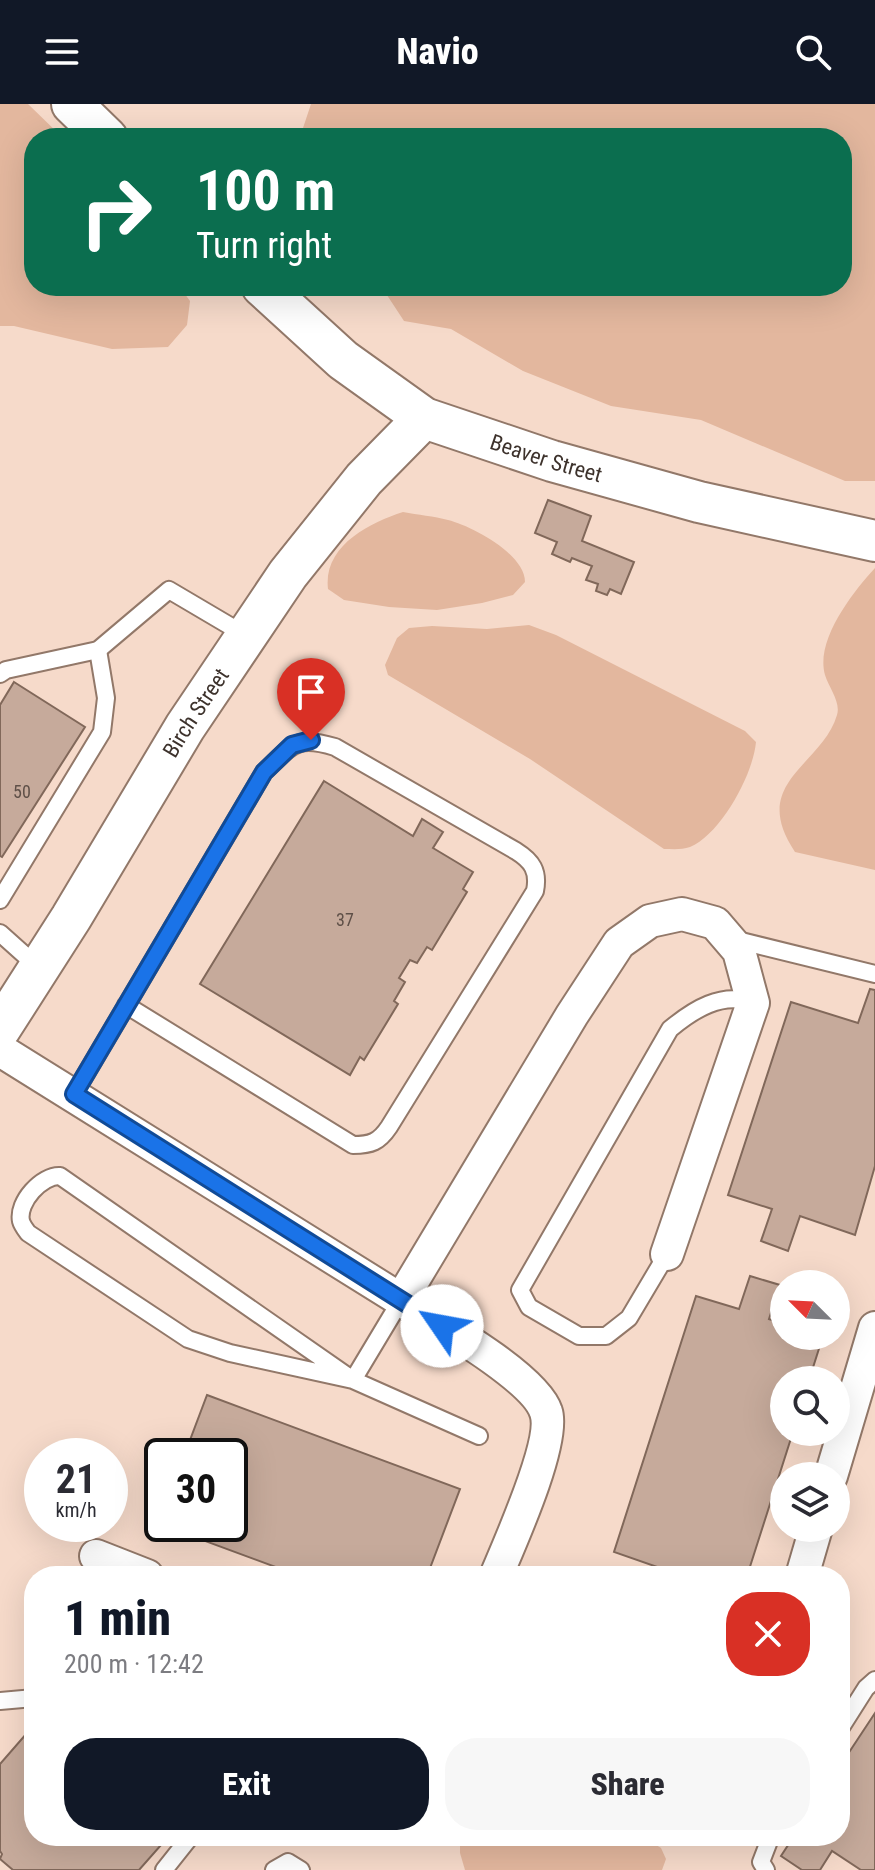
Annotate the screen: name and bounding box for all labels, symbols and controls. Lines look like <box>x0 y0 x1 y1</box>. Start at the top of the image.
icon: menu <box>40 30 84 74</box>
icon: search <box>791 30 835 74</box>
text: Navio <box>396 31 479 73</box>
text: 100 m <box>196 158 335 224</box>
icon: right <box>64 160 168 264</box>
text: Turn right <box>196 225 332 267</box>
street label: Beaver Street <box>487 429 605 487</box>
pin <box>277 658 345 740</box>
street label: Birch Street <box>158 663 234 761</box>
icon: arrive <box>289 670 333 714</box>
house number: 50 <box>13 781 31 802</box>
house number: 37 <box>336 909 354 930</box>
north arrow <box>770 1270 850 1350</box>
map controls <box>770 1270 850 1542</box>
position arrow <box>400 1284 484 1368</box>
button: search <box>770 1366 850 1446</box>
speed limit sign: 30 <box>144 1438 248 1542</box>
text: 21 <box>56 1456 96 1503</box>
button: layers <box>770 1462 850 1542</box>
text: km/h <box>55 1498 97 1522</box>
text: 1 min <box>64 1590 171 1647</box>
button: close <box>726 1592 810 1676</box>
text: 200 m · 12:42 <box>64 1649 204 1679</box>
button: Exit <box>64 1738 429 1830</box>
button: Share <box>445 1738 810 1830</box>

